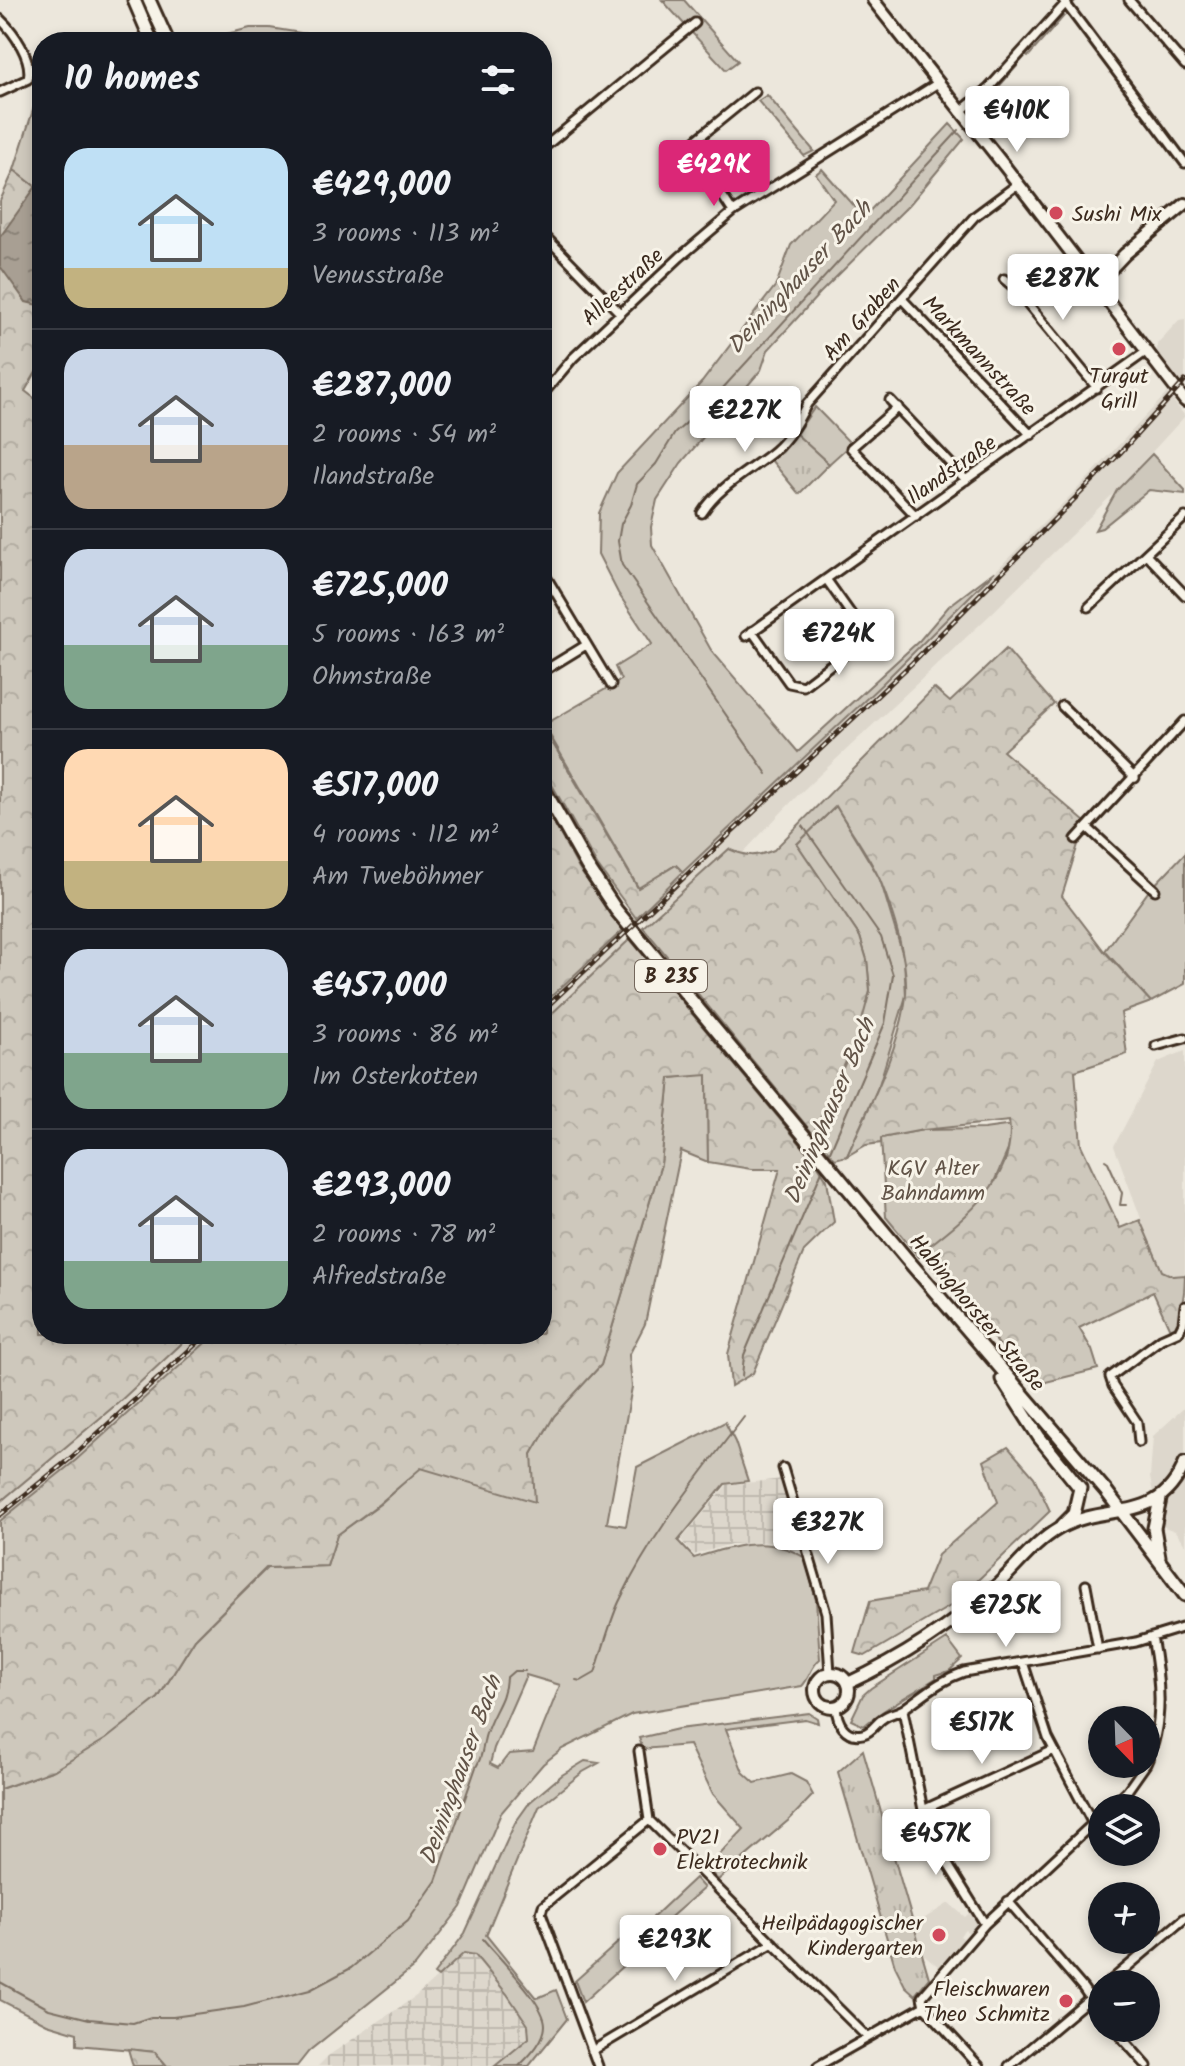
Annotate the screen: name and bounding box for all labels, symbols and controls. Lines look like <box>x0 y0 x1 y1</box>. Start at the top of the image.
text: 10 homes <box>64 53 200 107</box>
icon: filters <box>476 58 520 102</box>
pin: €410K <box>961 86 1073 154</box>
text: €410K <box>983 91 1051 133</box>
pin: €429K <box>658 140 770 208</box>
text: €429K <box>677 145 751 187</box>
text: €429,000 <box>312 159 450 213</box>
icon: home <box>128 180 224 276</box>
water label: Deininghauser Bach <box>718 190 884 364</box>
place label: Sushi Mix <box>1072 198 1162 233</box>
marker: Sushi Mix <box>1047 204 1065 222</box>
text: 3 rooms · 113 m² <box>312 213 499 255</box>
street label: Alleestraße <box>574 240 673 335</box>
pin: €287K <box>1007 254 1119 322</box>
text: Venusstraße <box>312 255 444 297</box>
text: €287K <box>1026 259 1100 301</box>
street label: Am Graben <box>815 269 911 370</box>
street label: Markmannstraße <box>913 288 1044 425</box>
marker: Turgut Grill <box>1110 340 1128 358</box>
text: €287,000 <box>312 360 451 414</box>
place label: Turgut Grill <box>1089 360 1149 420</box>
icon: home <box>128 381 224 477</box>
pin: €227K <box>689 386 801 454</box>
text: €227K <box>708 391 782 433</box>
text: 2 rooms · 54 m² <box>312 414 496 456</box>
street label: Ilandstraße <box>900 427 1005 515</box>
text: Ilandstraße <box>312 456 434 498</box>
text: €725,000 <box>312 560 448 614</box>
icon: home <box>128 581 224 677</box>
pin: €724K <box>783 609 895 677</box>
text: 5 rooms · 163 m² <box>312 614 504 656</box>
text: €724K <box>802 614 876 656</box>
text: Ohmstraße <box>312 656 431 698</box>
text: €517,000 <box>312 760 438 814</box>
icon: home <box>128 781 224 877</box>
text: 4 rooms · 112 m² <box>312 814 498 856</box>
text: Am Tweböhmer <box>312 856 482 898</box>
text: €457,000 <box>312 960 447 1014</box>
road number: B 235 <box>635 960 707 992</box>
icon: home <box>128 981 224 1077</box>
water label: Deininghauser Bach <box>774 1010 888 1211</box>
text: 3 rooms · 86 m² <box>312 1014 497 1056</box>
text: Im Osterkotten <box>312 1056 478 1098</box>
park label: KGV Alter Bahndamm <box>881 1152 985 1212</box>
text: €293,000 <box>312 1160 450 1214</box>
icon: home <box>128 1181 224 1277</box>
text: 2 rooms · 78 m² <box>312 1214 495 1256</box>
street label: Habinghorster Straße <box>899 1227 1053 1401</box>
text: Alfredstraße <box>312 1256 446 1298</box>
pin: €327K <box>772 1498 884 1566</box>
text: €327K <box>791 1503 865 1545</box>
pin: €725K <box>950 1581 1062 1649</box>
text: €725K <box>970 1586 1042 1628</box>
water label: Deininghauser Bach <box>409 1668 514 1871</box>
pin: €517K <box>926 1698 1038 1766</box>
text: €517K <box>949 1703 1015 1745</box>
north arrow <box>1088 1706 1160 1778</box>
map controls <box>1088 1706 1160 2042</box>
button: layers <box>1088 1794 1160 1866</box>
pin: €457K <box>880 1809 992 1877</box>
text: €457K <box>900 1814 972 1856</box>
place label: PV21 Elektrotechnik <box>676 1821 808 1881</box>
marker: PV21 Elektrotechnik <box>651 1840 669 1858</box>
button: + <box>1088 1882 1160 1954</box>
place label: Heilpädagogischer Kindergarten <box>761 1907 925 1967</box>
pin: €293K <box>619 1915 731 1983</box>
text: €293K <box>638 1920 712 1962</box>
marker: Heilpädagogischer Kindergarten <box>930 1926 948 1944</box>
button: − <box>1088 1970 1160 2042</box>
place label: Fleischwaren Theo Schmitz <box>924 1973 1050 2033</box>
marker: Fleischwaren Theo Schmitz <box>1057 1992 1075 2010</box>

